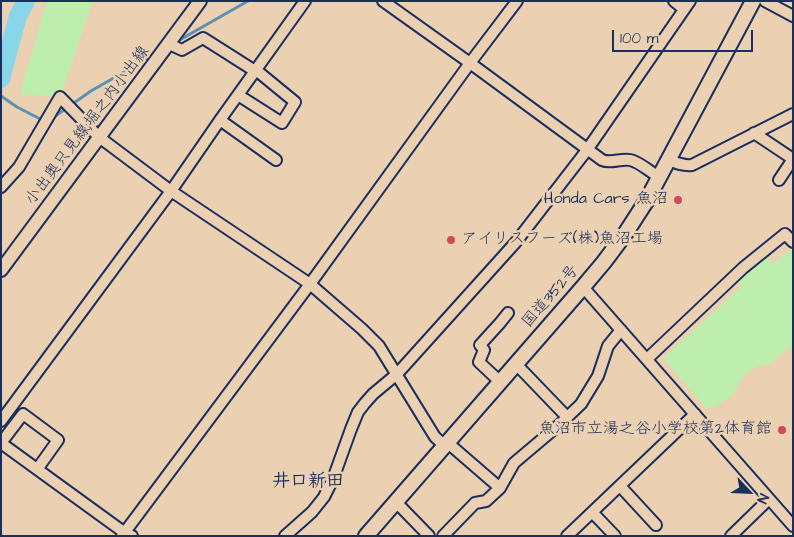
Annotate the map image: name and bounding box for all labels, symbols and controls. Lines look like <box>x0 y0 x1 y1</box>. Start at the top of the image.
scale bar <box>614 20 755 52</box>
text: 100 m <box>620 28 659 49</box>
street label: 小出奥只見線;堀之内小出線 <box>22 43 154 209</box>
place label: Honda Cars 魚沼 <box>544 190 668 210</box>
marker: Honda Cars 魚沼 <box>672 194 684 206</box>
place label: アイリスフーズ(株)魚沼工場 <box>461 230 663 250</box>
marker: アイリスフーズ(株)魚沼工場 <box>445 234 457 246</box>
street label: 国道352号 <box>519 262 583 332</box>
place label: 魚沼市立湯之谷小学校第2体育館 <box>539 420 772 440</box>
marker: 魚沼市立湯之谷小学校第2体育館 <box>776 424 788 436</box>
north arrow <box>724 467 774 517</box>
district label: 井口新田 <box>272 471 344 493</box>
text: N <box>752 490 774 507</box>

